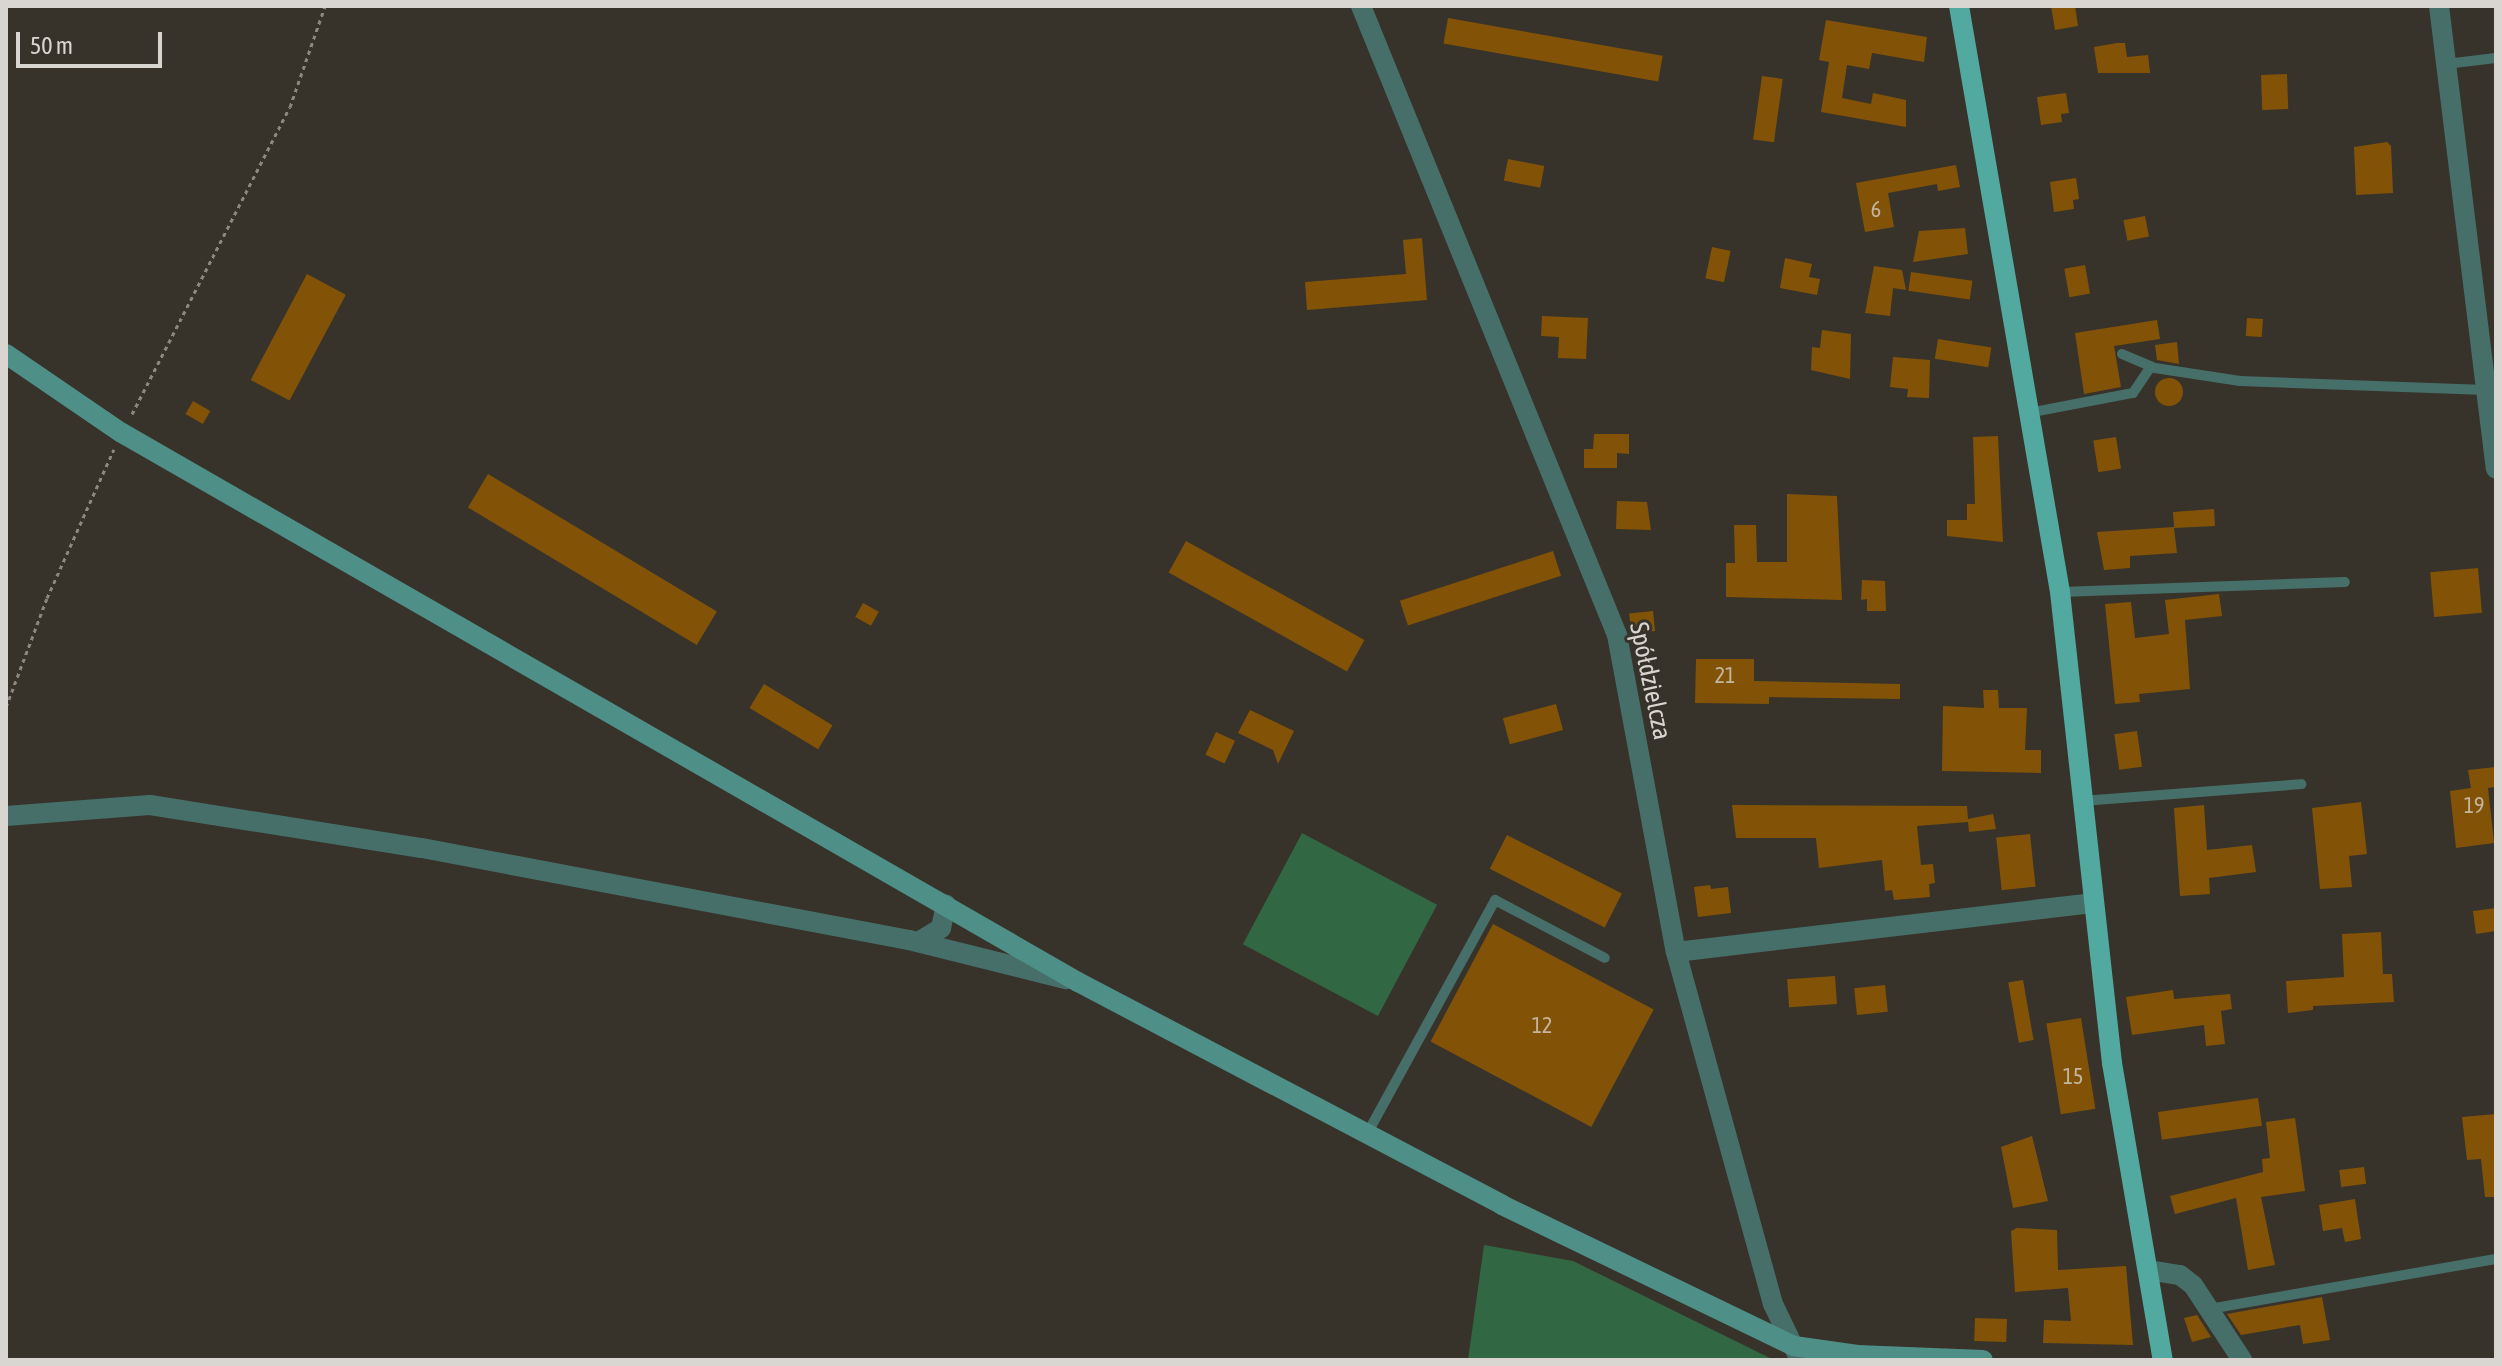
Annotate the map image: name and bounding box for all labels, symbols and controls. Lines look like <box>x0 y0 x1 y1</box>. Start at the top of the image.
scale bar <box>20 16 166 66</box>
text: 50 m <box>30 32 73 59</box>
house number: 6 <box>1871 197 1881 223</box>
street label: Spółdzielcza <box>1622 619 1678 743</box>
house number: 21 <box>1715 663 1735 689</box>
house number: 19 <box>2464 793 2484 819</box>
house number: 12 <box>1532 1013 1552 1039</box>
house number: 15 <box>2063 1064 2083 1090</box>

